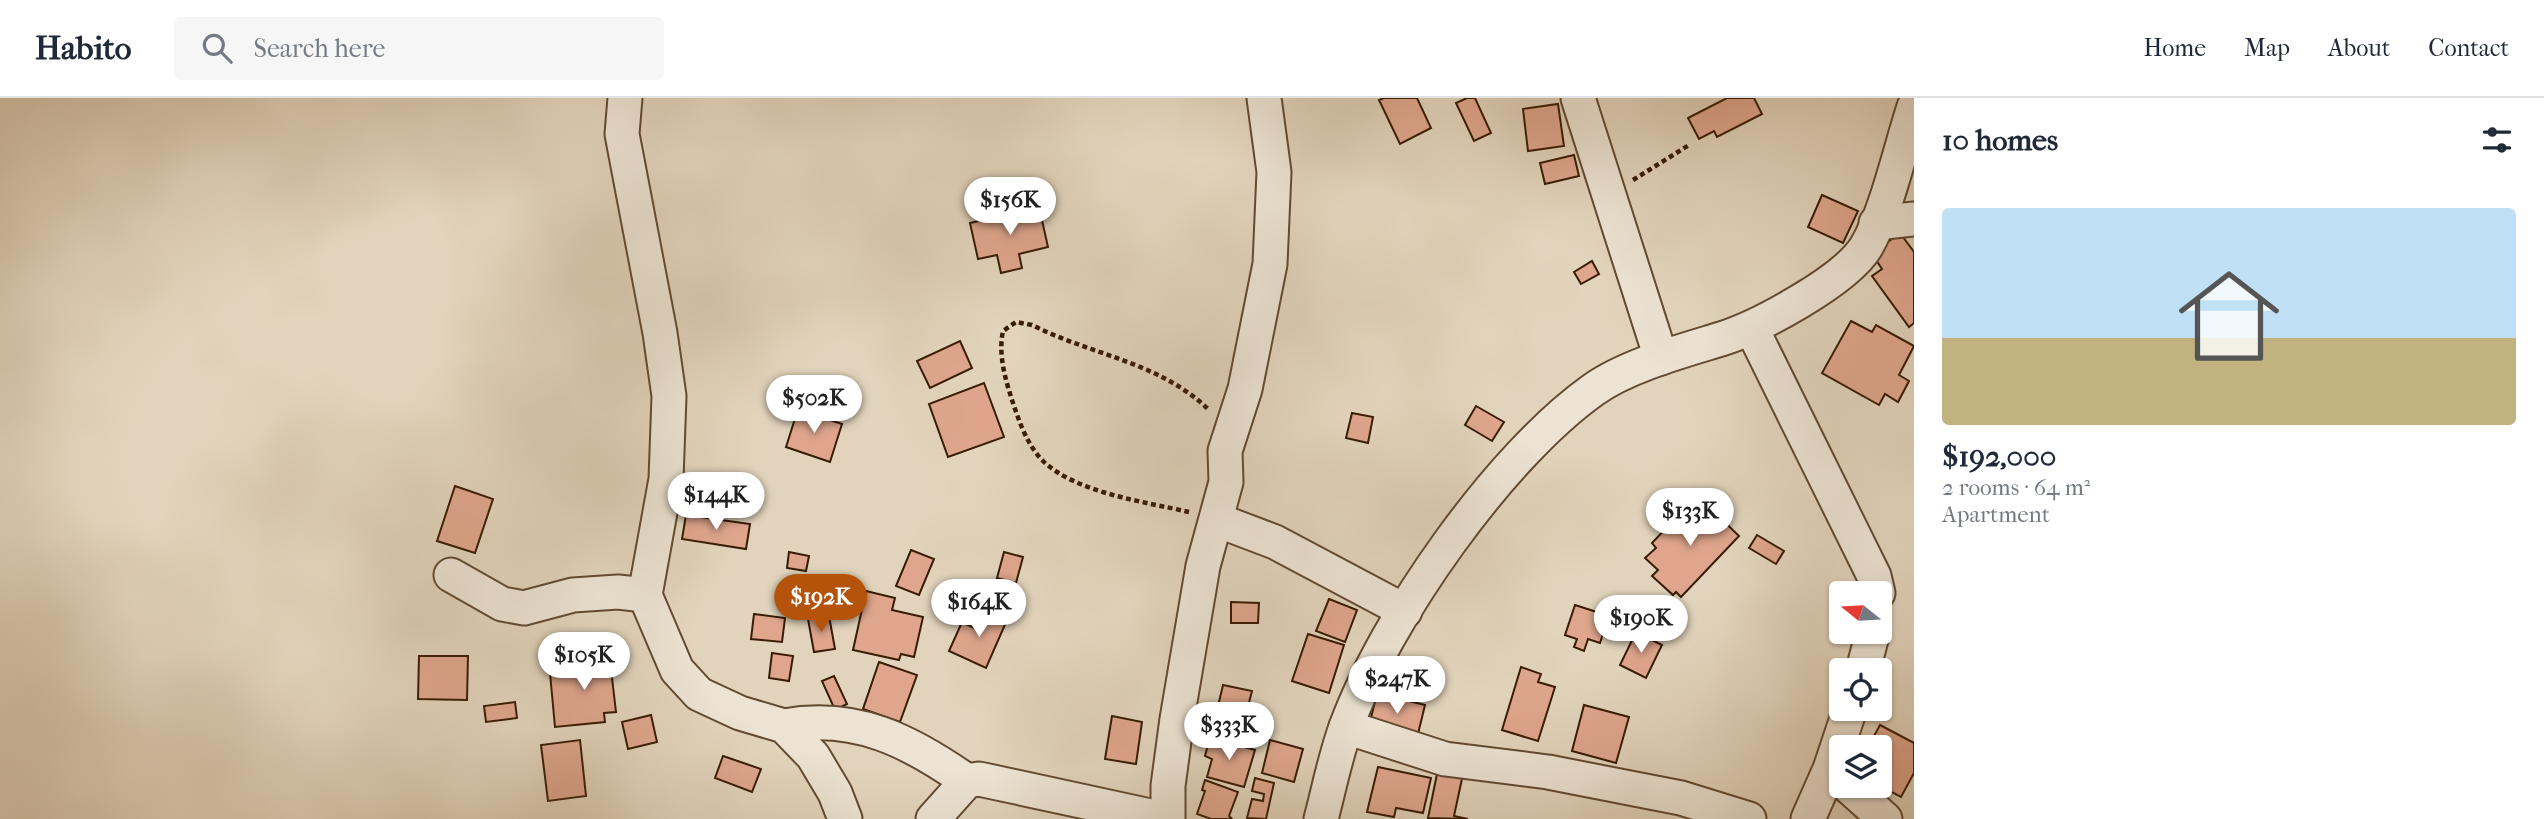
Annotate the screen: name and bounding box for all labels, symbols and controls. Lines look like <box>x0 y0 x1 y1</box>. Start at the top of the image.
search box <box>174 17 664 80</box>
text: Habito <box>35 29 132 68</box>
icon: search <box>198 29 236 67</box>
text: Search here <box>254 33 385 64</box>
text: Home <box>2144 34 2206 62</box>
text: Map <box>2244 34 2290 62</box>
text: About <box>2328 34 2390 62</box>
text: Contact <box>2428 34 2509 62</box>
icon: filters <box>2478 121 2516 159</box>
text: 10 homes <box>1942 123 2058 158</box>
pin: $156K <box>961 178 1059 237</box>
text: $156K <box>980 186 1040 213</box>
icon: home <box>2166 253 2292 379</box>
pin: $502K <box>765 376 863 435</box>
text: $502K <box>782 384 846 411</box>
text: $192,000 <box>1942 439 2056 474</box>
pin: $144K <box>667 472 765 532</box>
text: 2 rooms · 64 m² <box>1942 474 2090 501</box>
text: $144K <box>684 481 748 508</box>
pin: $133K <box>1641 489 1739 548</box>
text: $133K <box>1662 497 1718 524</box>
text: Apartment <box>1942 501 2050 528</box>
pin: $192K <box>772 574 870 634</box>
pin: $164K <box>930 580 1028 639</box>
north arrow <box>1829 581 1892 644</box>
map controls <box>1829 581 1892 798</box>
text: $192K <box>790 583 852 610</box>
text: $164K <box>947 588 1011 615</box>
pin: $190K <box>1592 596 1690 655</box>
text: $190K <box>1610 604 1672 631</box>
pin: $105K <box>535 632 633 692</box>
text: $105K <box>554 641 614 668</box>
pin: $247K <box>1348 656 1446 716</box>
button: locate <box>1829 658 1892 721</box>
text: $247K <box>1364 665 1430 692</box>
pin: $333K <box>1180 702 1278 762</box>
text: $333K <box>1200 711 1258 738</box>
button: layers <box>1829 735 1892 798</box>

